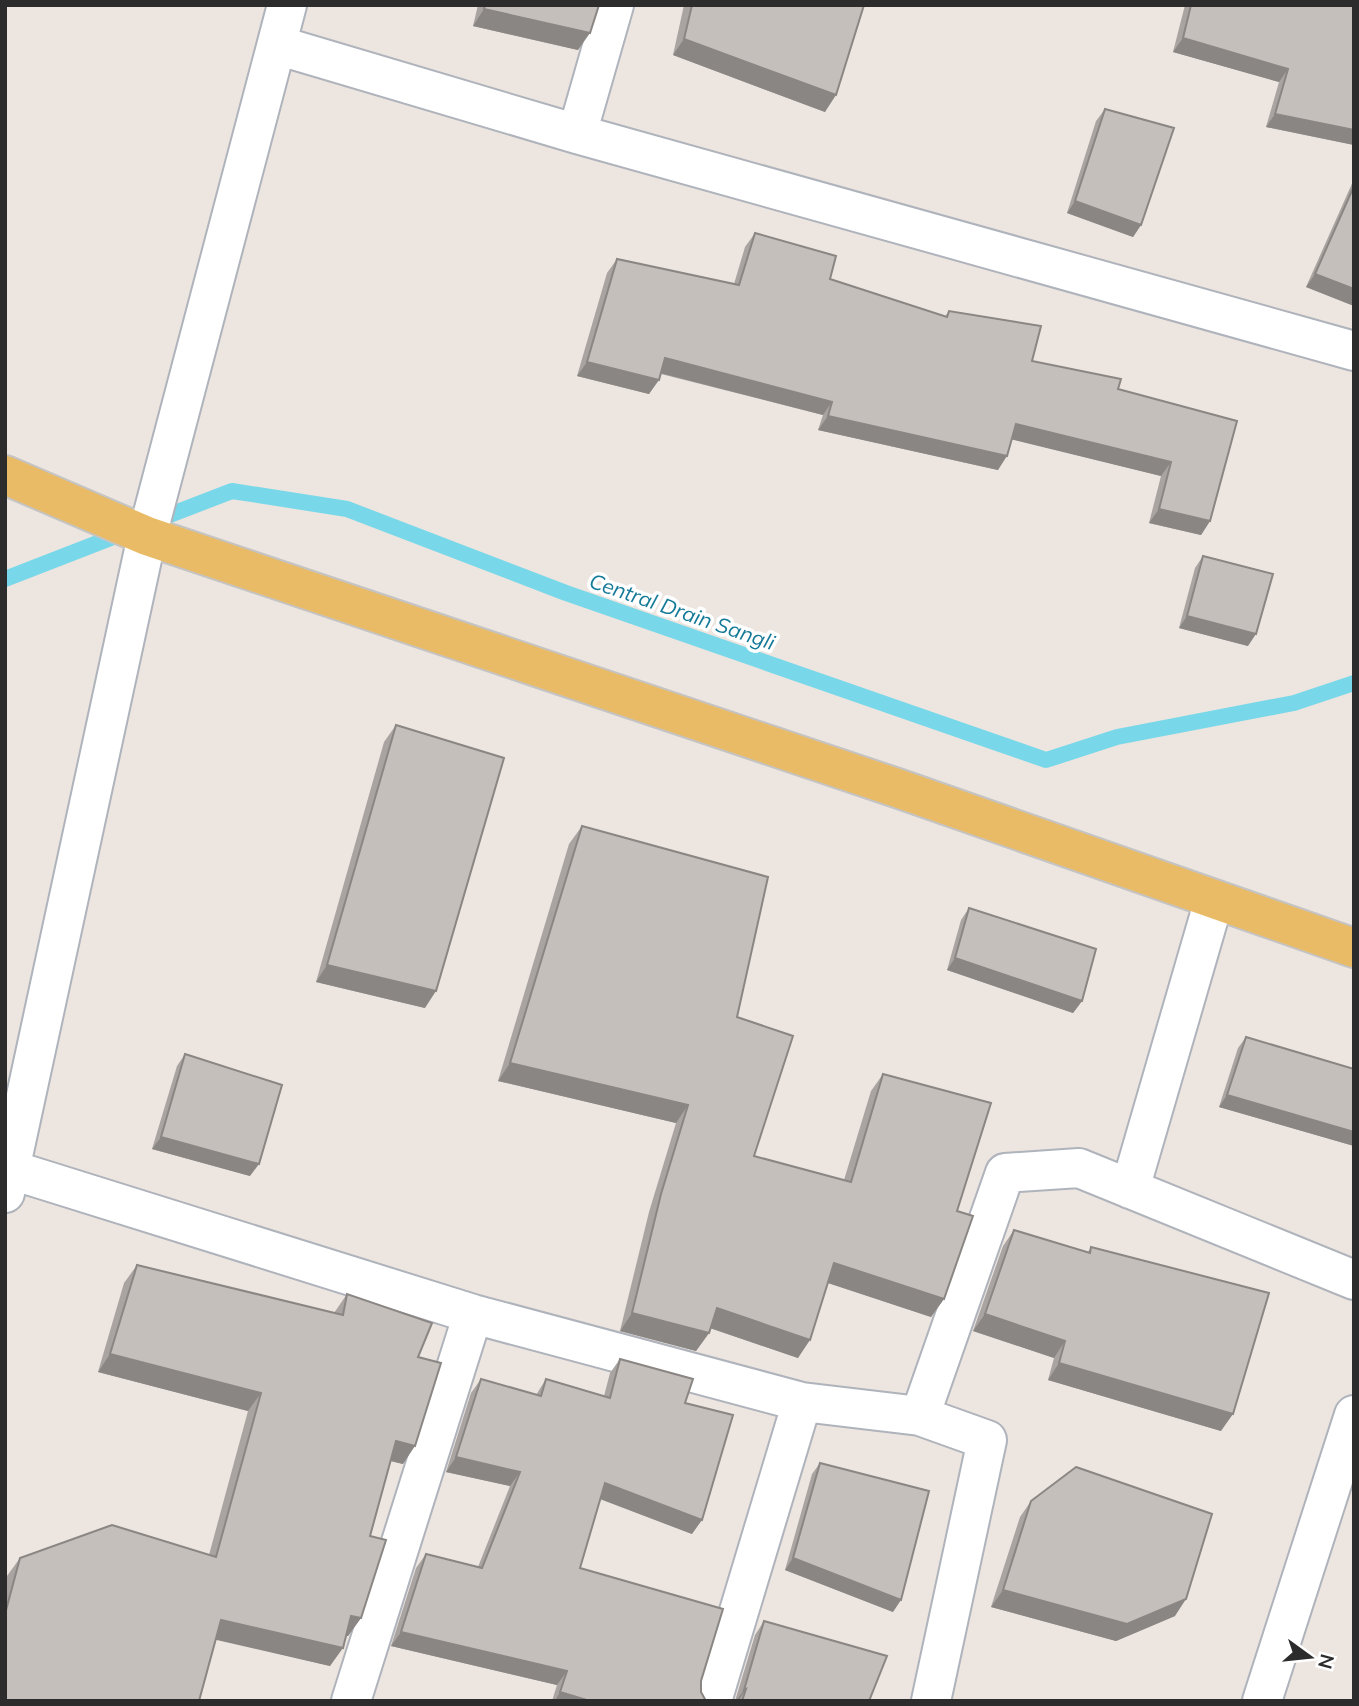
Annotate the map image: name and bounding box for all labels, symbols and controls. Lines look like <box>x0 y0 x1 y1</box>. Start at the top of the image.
water label: Central Drain Sangli <box>586 567 779 655</box>
north arrow <box>1275 1622 1345 1692</box>
text: N <box>1313 1651 1340 1671</box>

